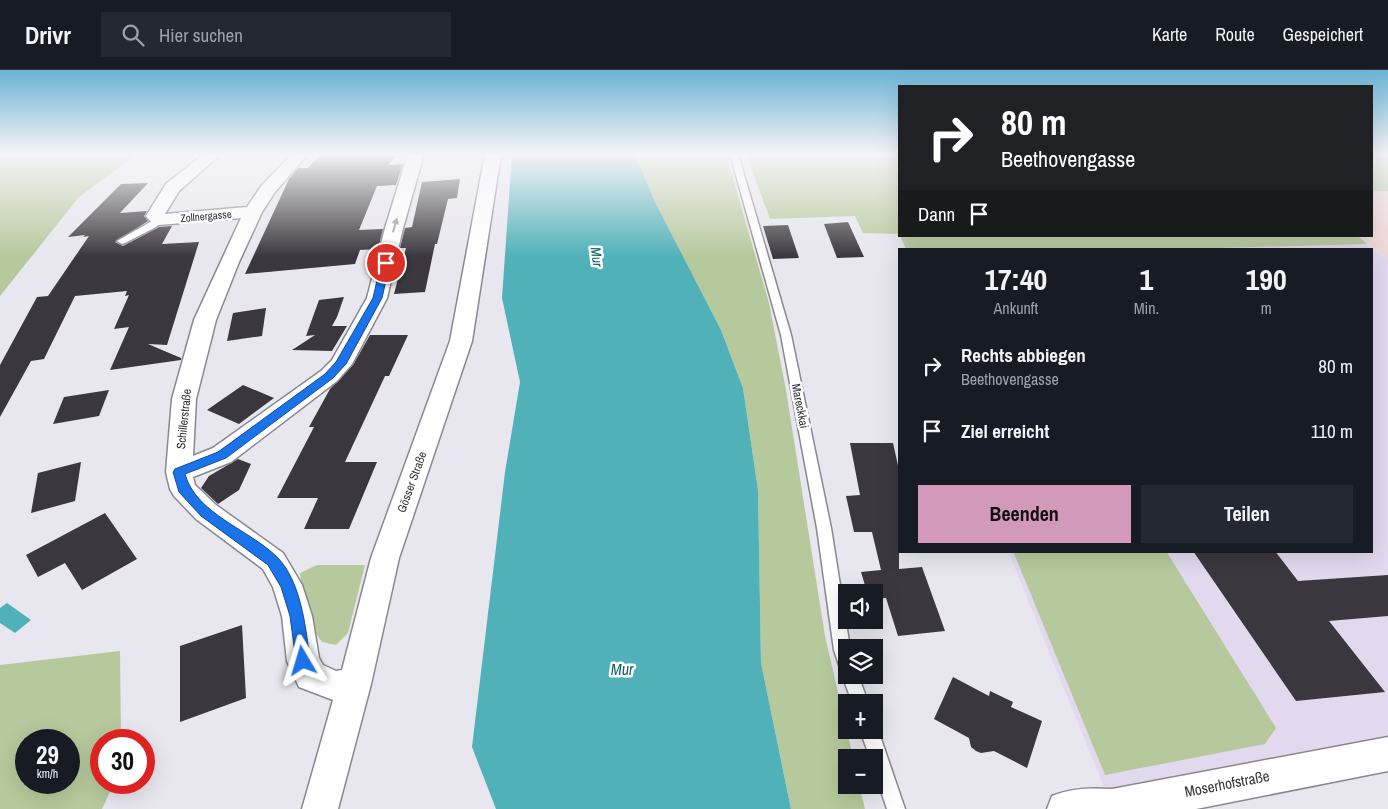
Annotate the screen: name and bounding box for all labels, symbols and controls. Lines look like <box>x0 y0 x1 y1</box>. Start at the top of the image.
search box <box>101 12 451 57</box>
text: Drivr <box>25 19 71 51</box>
icon: search <box>119 21 147 49</box>
text: Hier suchen <box>159 22 243 48</box>
text: Karte <box>1152 22 1187 47</box>
text: Route <box>1215 22 1255 47</box>
text: Gespeichert <box>1283 22 1363 47</box>
text: 80 m <box>1001 99 1066 146</box>
icon: right <box>918 105 983 170</box>
text: Beethovengasse <box>1001 144 1135 174</box>
icon: arrive <box>965 200 993 228</box>
text: Dann <box>918 201 955 227</box>
street label: Zollnergasse <box>180 207 232 225</box>
one-way arrow <box>391 218 399 233</box>
pin <box>365 242 407 284</box>
water label: Mur <box>587 246 607 269</box>
icon: arrive <box>372 249 400 277</box>
text: 17:40 <box>984 259 1047 299</box>
text: 1 <box>1140 259 1153 299</box>
text: 190 <box>1246 259 1287 299</box>
text: Ankunft <box>994 297 1038 319</box>
text: Min. <box>1134 297 1159 319</box>
text: m <box>1261 297 1272 319</box>
text: Rechts abbiegen <box>961 342 1086 368</box>
icon: right <box>918 352 946 380</box>
text: 80 m <box>1318 353 1353 379</box>
text: Beethovengasse <box>961 368 1059 390</box>
street label: Mareckkai <box>788 382 812 430</box>
street label: Schillerstraße <box>173 388 195 450</box>
icon: arrive <box>918 417 946 445</box>
text: Ziel erreicht <box>961 418 1049 444</box>
text: 110 m <box>1311 418 1353 444</box>
street label: Gösser Straße <box>394 449 430 515</box>
button: Beenden <box>918 485 1131 543</box>
button: Teilen <box>1141 485 1353 543</box>
map controls <box>838 584 883 794</box>
button: sound <box>838 584 883 629</box>
position arrow <box>276 634 328 686</box>
button: layers <box>838 639 883 684</box>
water label: Mur <box>611 658 634 680</box>
button: + <box>838 694 883 739</box>
speed limit sign: 30 <box>90 729 155 794</box>
text: 29 <box>36 738 59 772</box>
button: − <box>838 749 883 794</box>
street label: Moserhofstraße <box>1183 765 1271 802</box>
text: km/h <box>37 766 58 782</box>

